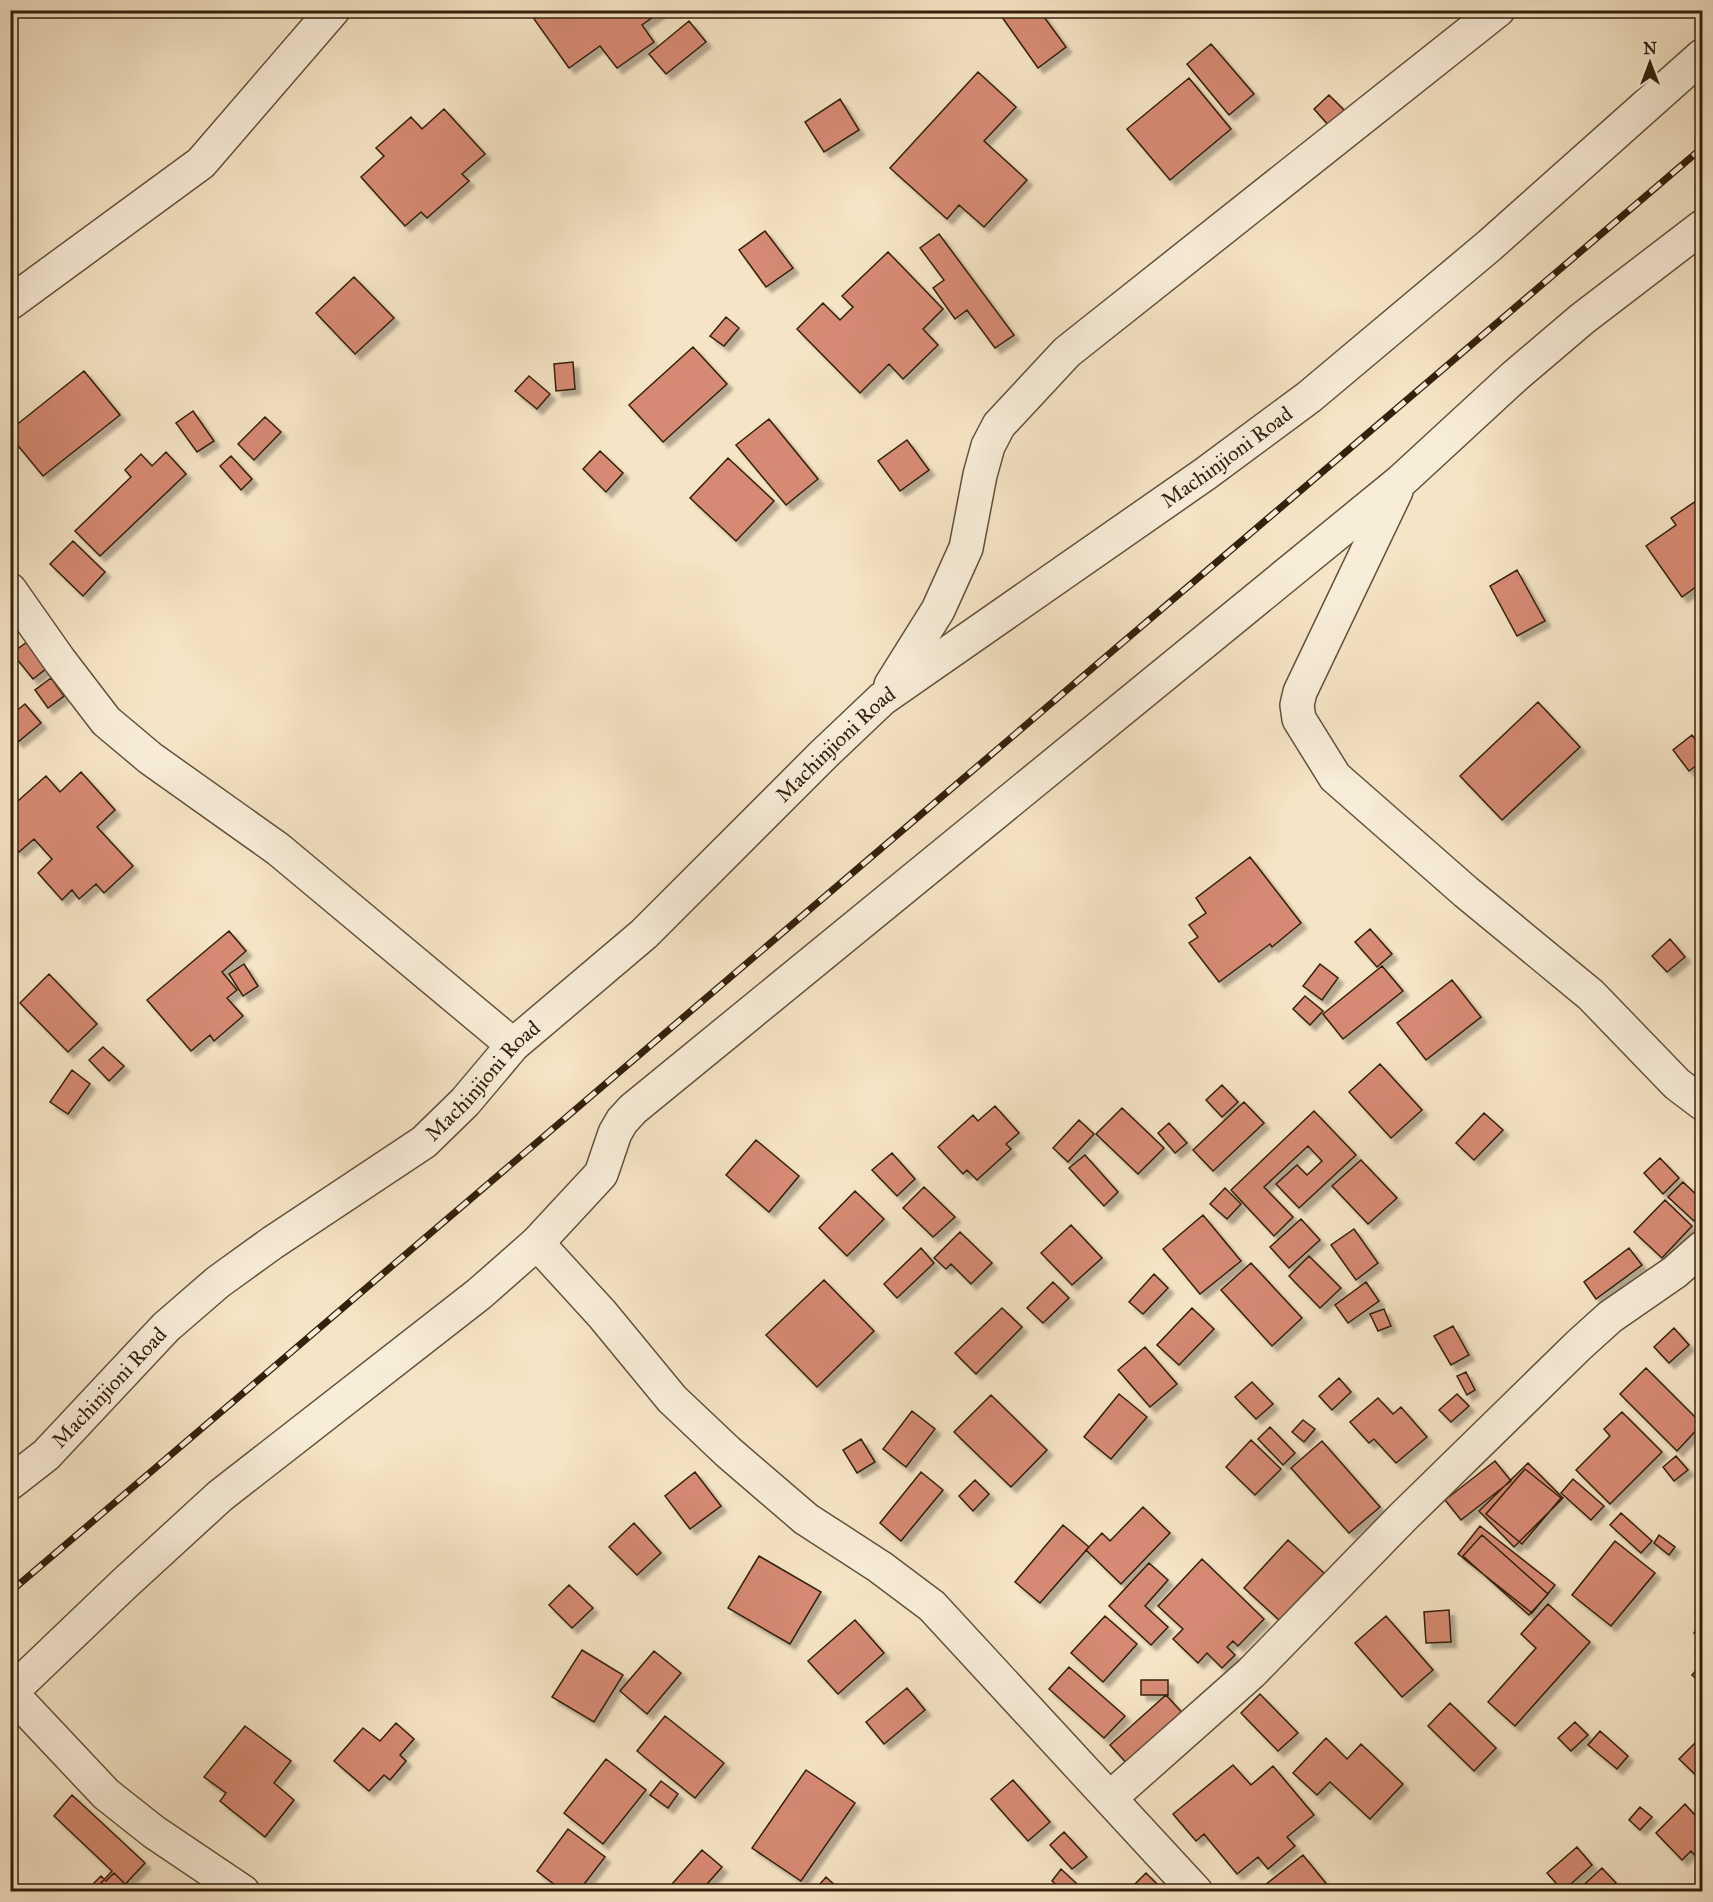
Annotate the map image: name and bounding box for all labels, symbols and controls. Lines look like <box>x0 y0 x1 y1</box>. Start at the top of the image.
north arrow <box>1620 33 1680 93</box>
text: N <box>1643 39 1657 58</box>
street label: Machinjioni Road <box>1156 400 1298 514</box>
street label: Machinjioni Road <box>770 681 901 808</box>
street label: Machinjioni Road <box>420 1015 546 1146</box>
street label: Machinjioni Road <box>46 1321 172 1453</box>

